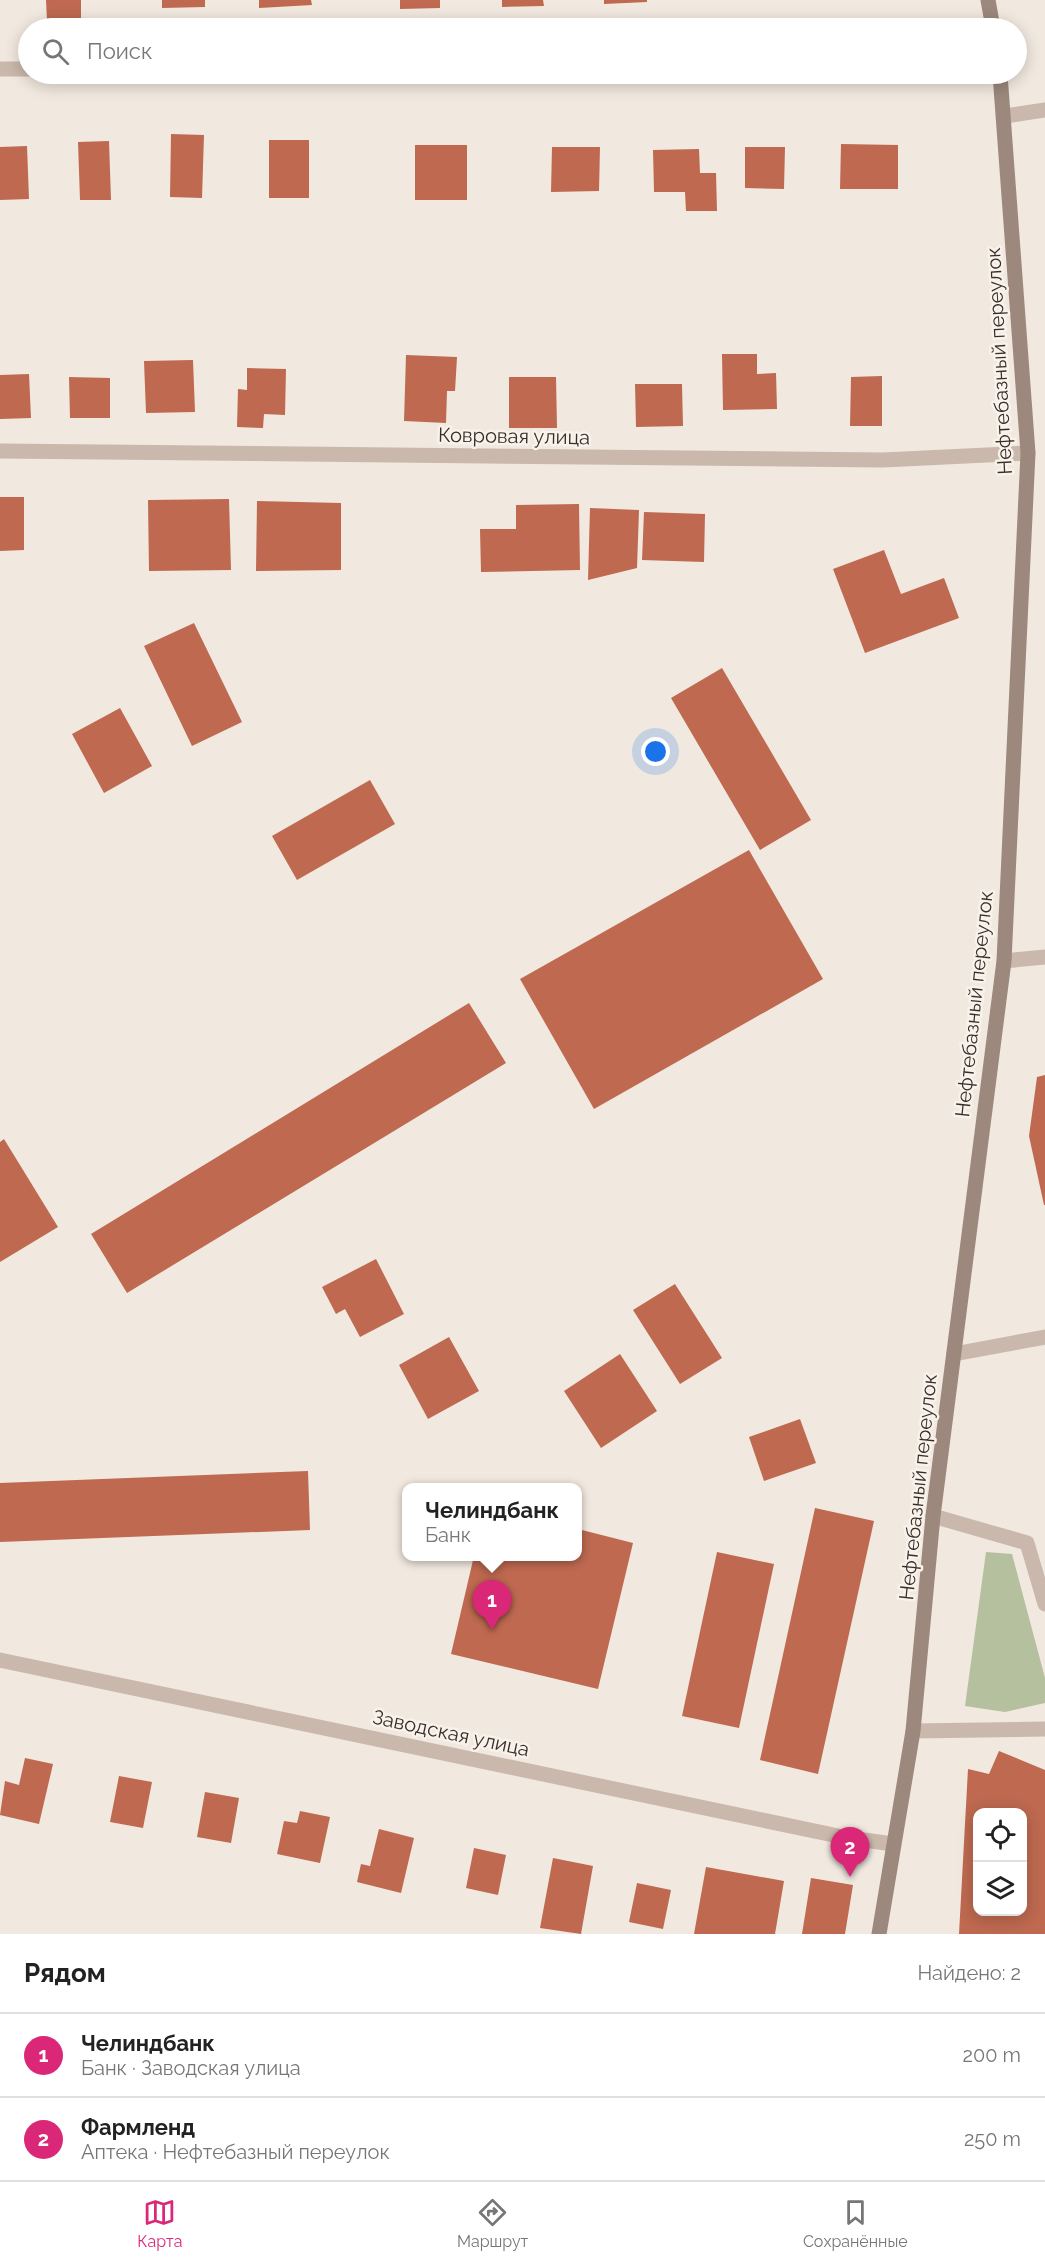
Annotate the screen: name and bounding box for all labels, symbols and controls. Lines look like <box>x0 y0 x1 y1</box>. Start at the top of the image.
search box <box>18 18 1027 84</box>
icon: search <box>39 35 72 68</box>
text: Поиск <box>87 38 152 64</box>
street label: Нефтебазный переулок <box>981 247 1017 475</box>
street label: Ковровая улица <box>438 423 590 449</box>
your location <box>641 737 670 766</box>
street label: Нефтебазный переулок <box>950 890 998 1118</box>
street label: Нефтебазный переулок <box>894 1373 942 1601</box>
popup <box>402 1483 582 1561</box>
text: Челиндбанк <box>425 1497 559 1523</box>
text: Банк <box>425 1523 471 1547</box>
pin: 1 <box>472 1580 512 1630</box>
street label: Заводская улица <box>370 1705 532 1761</box>
map controls <box>973 1808 1027 1916</box>
button: locate <box>973 1808 1027 1862</box>
pin: 2 <box>830 1828 870 1877</box>
button: layers <box>973 1862 1027 1916</box>
text: Рядом <box>24 1958 106 1988</box>
text: Найдено: 2 <box>917 1961 1021 1985</box>
text: Челиндбанк <box>81 2030 215 2056</box>
text: 1 <box>39 2043 48 2067</box>
text: 200 m <box>963 2043 1021 2067</box>
text: Банк · Заводская улица <box>81 2056 301 2080</box>
text: Фармленд <box>81 2114 195 2140</box>
text: 2 <box>38 2127 49 2151</box>
text: 250 m <box>964 2127 1021 2151</box>
text: Аптека · Нефтебазный переулок <box>81 2140 390 2164</box>
tab: Карта <box>137 2196 182 2251</box>
tab: Маршрут <box>457 2196 528 2251</box>
tab: Сохранённые <box>803 2196 908 2251</box>

